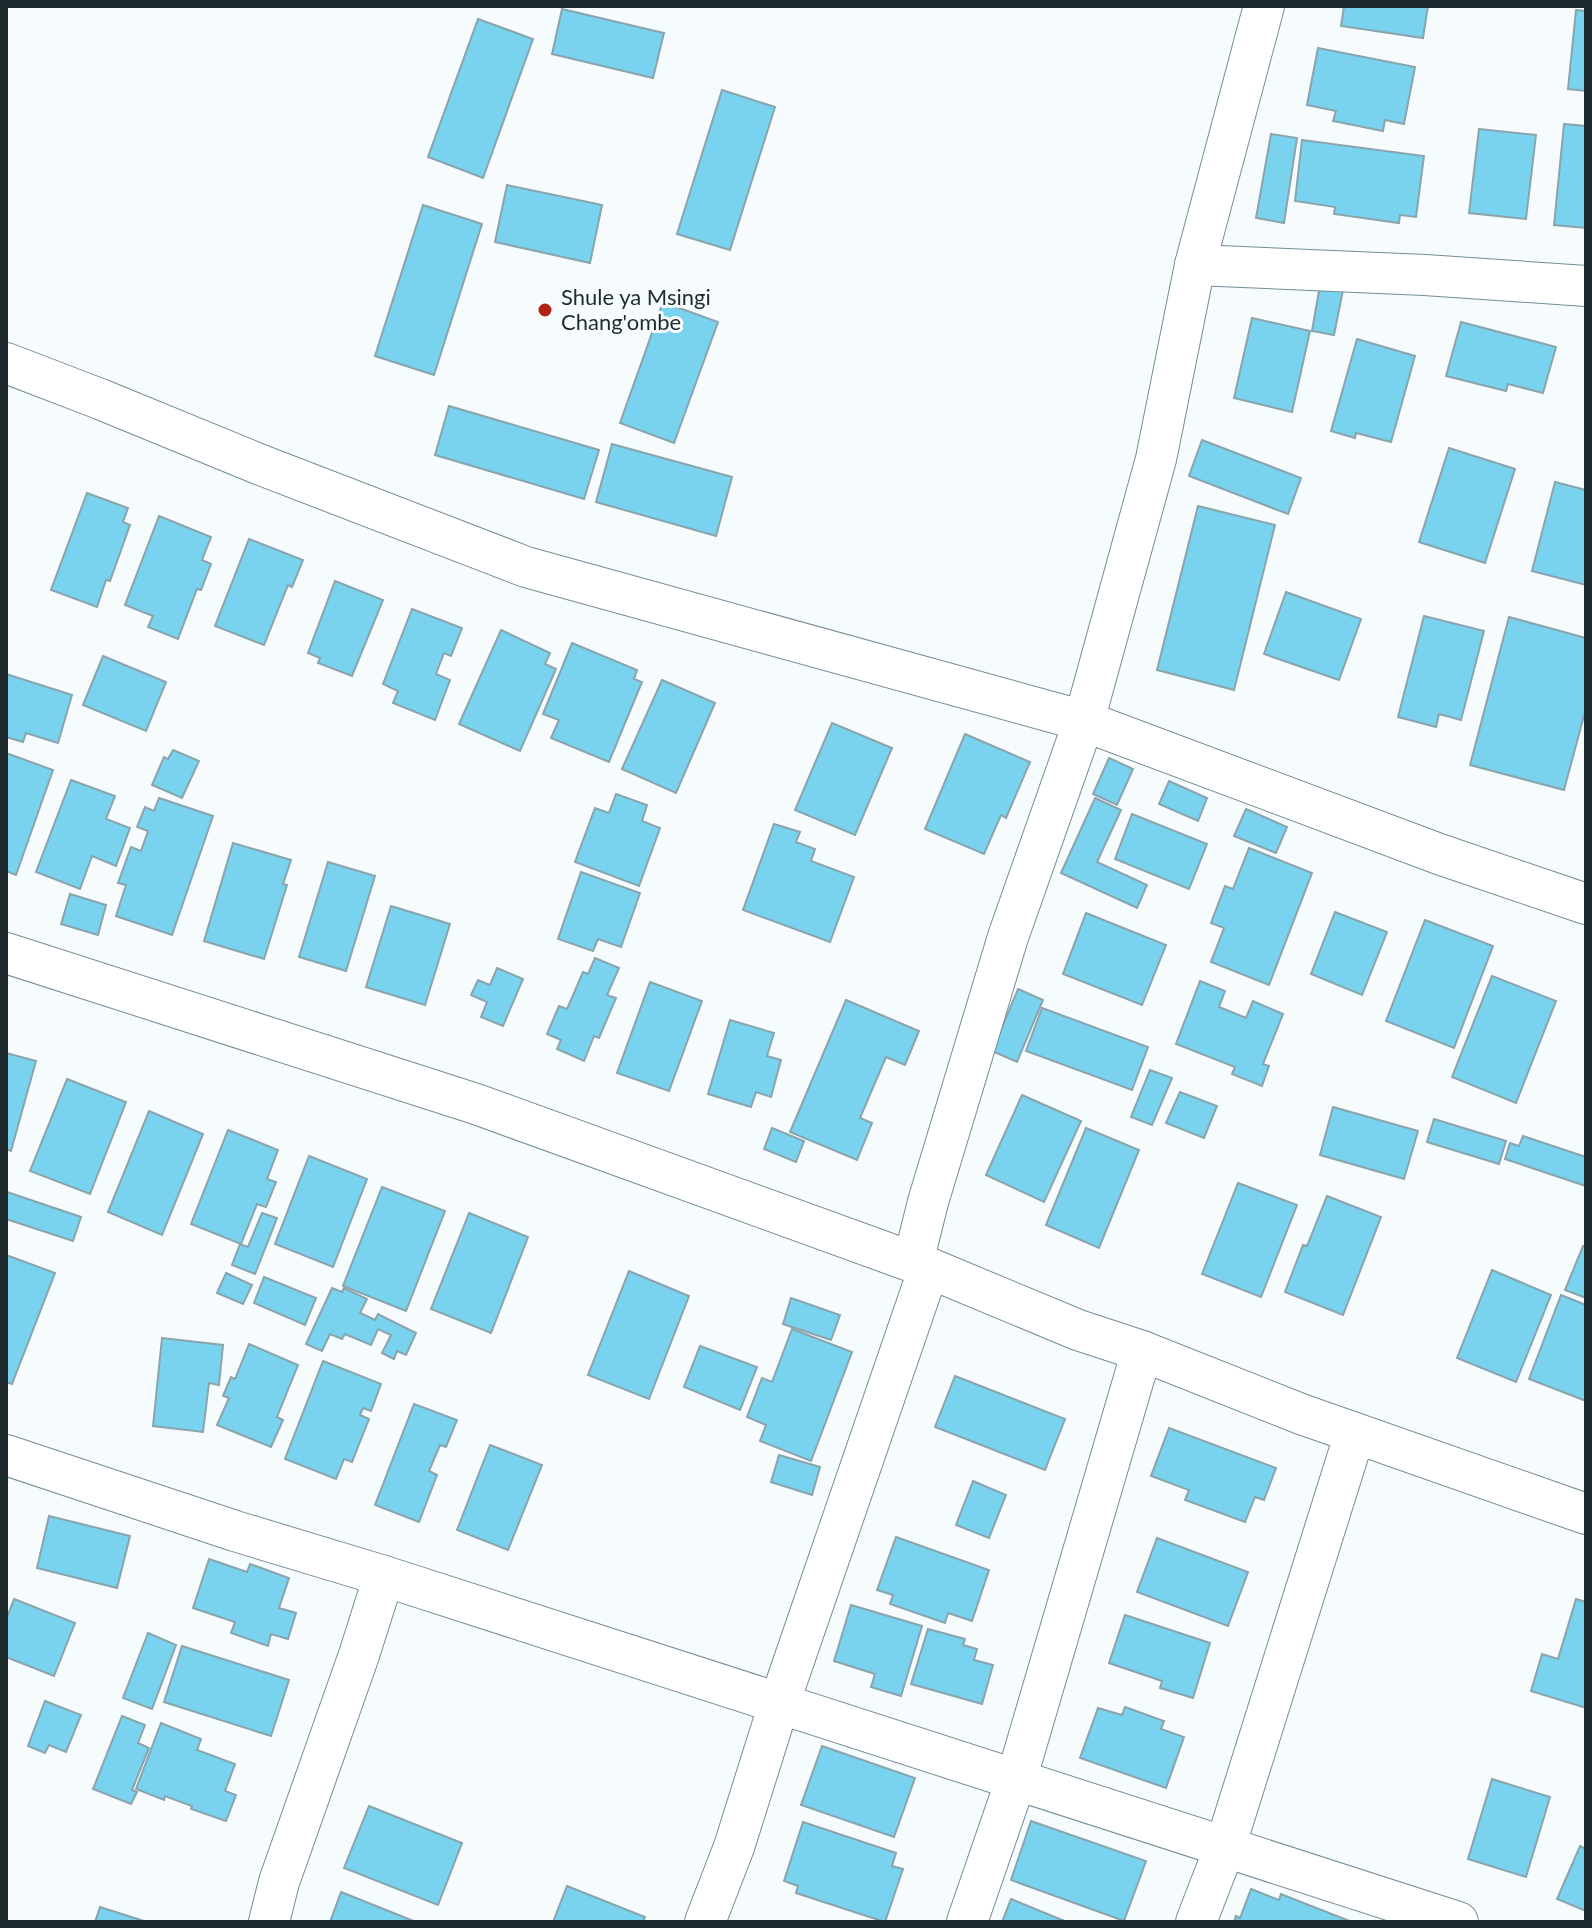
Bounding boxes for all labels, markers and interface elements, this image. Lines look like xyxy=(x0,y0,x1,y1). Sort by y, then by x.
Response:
place label: Shule ya Msingi Chang'ombe xyxy=(561,283,711,335)
marker: Shule ya Msingi Chang'ombe xyxy=(536,301,554,319)

